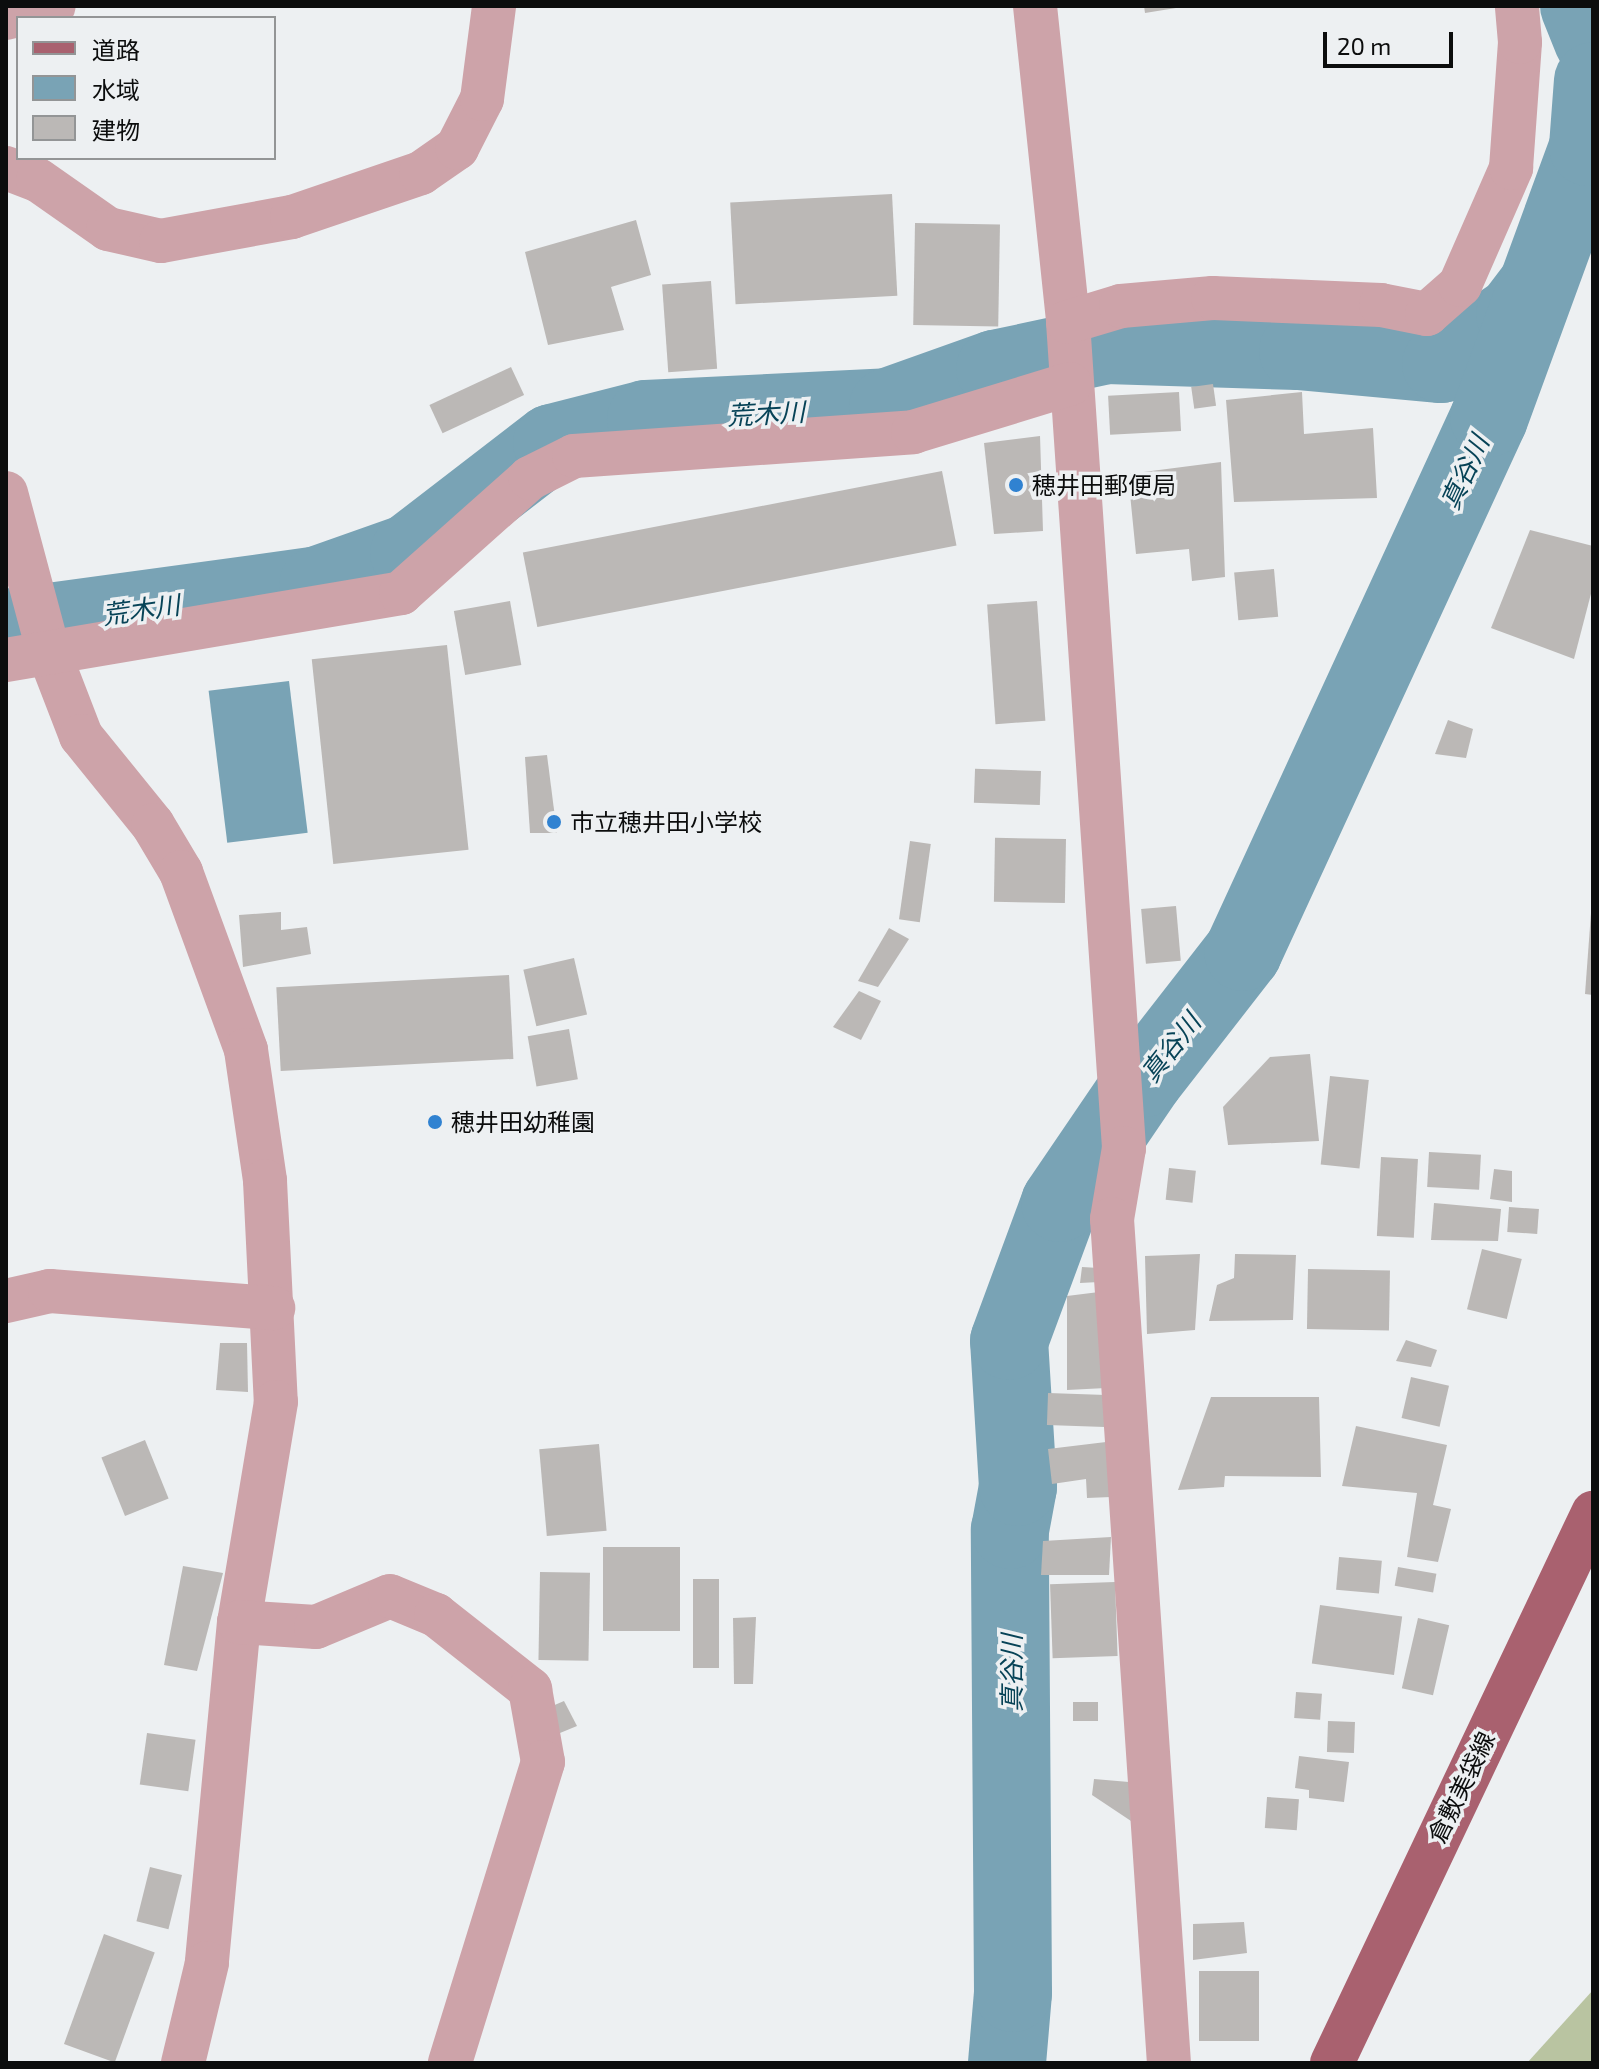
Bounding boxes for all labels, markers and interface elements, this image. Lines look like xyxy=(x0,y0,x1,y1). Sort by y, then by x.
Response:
legend xyxy=(16,16,276,160)
scale bar xyxy=(1327,16,1457,66)
text: 20 m xyxy=(1337,31,1391,60)
text: 道路 xyxy=(92,35,140,64)
text: 水域 xyxy=(92,75,140,104)
text: 建物 xyxy=(92,115,140,144)
water label: 荒木川 xyxy=(726,395,806,431)
water label: 真谷川 xyxy=(1433,430,1495,514)
place label: 穂井田郵便局 xyxy=(1032,471,1176,499)
marker: 穂井田郵便局 xyxy=(1007,476,1025,494)
water label: 荒木川 xyxy=(100,588,182,630)
place label: 市立穂井田小学校 xyxy=(570,808,762,836)
marker: 市立穂井田小学校 xyxy=(545,813,563,831)
water label: 真谷川 xyxy=(1134,1007,1206,1087)
place label: 穂井田幼稚園 xyxy=(451,1108,595,1136)
marker: 穂井田幼稚園 xyxy=(426,1113,444,1131)
water label: 真谷川 xyxy=(995,1634,1027,1712)
street label: 倉敷美袋線 xyxy=(1422,1727,1500,1847)

